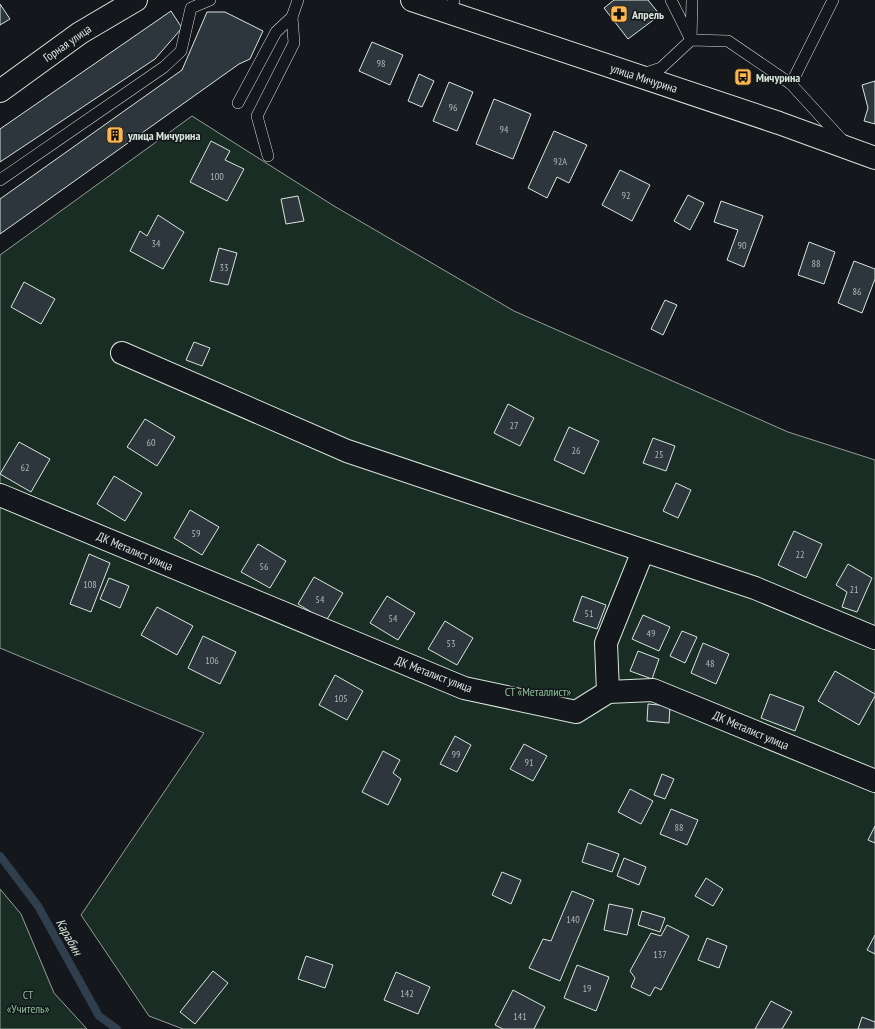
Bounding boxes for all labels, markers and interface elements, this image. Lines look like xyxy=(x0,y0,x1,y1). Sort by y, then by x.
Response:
pharmacy icon: Апрель xyxy=(609,4,629,24)
place label: Апрель xyxy=(631,7,664,22)
street label: Горная улица xyxy=(40,21,94,65)
house number: 98 xyxy=(377,57,386,70)
street label: улица Мичурина xyxy=(608,60,680,96)
bus stop icon: Мичурина xyxy=(733,67,753,87)
place label: Мичурина xyxy=(756,70,800,85)
house number: 96 xyxy=(449,101,458,114)
house number: 94 xyxy=(500,123,509,136)
building icon: улица Мичурина xyxy=(105,125,125,145)
place label: улица Мичурина xyxy=(127,128,200,143)
house number: 92А xyxy=(553,155,567,168)
house number: 100 xyxy=(210,170,224,183)
house number: 92 xyxy=(622,189,631,202)
house number: 34 xyxy=(152,237,161,250)
house number: 90 xyxy=(738,239,747,252)
house number: 88 xyxy=(812,257,821,270)
house number: 33 xyxy=(220,261,229,274)
house number: 86 xyxy=(853,285,862,298)
house number: 27 xyxy=(510,419,519,432)
house number: 60 xyxy=(147,436,156,449)
house number: 26 xyxy=(572,444,581,457)
house number: 25 xyxy=(655,448,664,461)
house number: 62 xyxy=(21,461,30,474)
house number: 59 xyxy=(192,527,201,540)
street label: ДК Металист улица xyxy=(95,528,175,574)
house number: 22 xyxy=(796,548,805,561)
house number: 56 xyxy=(260,560,269,573)
house number: 108 xyxy=(83,578,97,591)
house number: 21 xyxy=(850,583,859,596)
house number: 54 xyxy=(316,593,325,606)
house number: 51 xyxy=(585,607,594,620)
house number: 54 xyxy=(389,612,398,625)
house number: 49 xyxy=(647,627,656,640)
house number: 53 xyxy=(447,637,456,650)
street label: ДК Металист улица xyxy=(393,652,475,696)
house number: 106 xyxy=(205,654,219,667)
house number: 48 xyxy=(706,657,715,670)
park label: СТ «Металлист» xyxy=(505,684,571,699)
house number: 105 xyxy=(334,692,348,705)
street label: ДК Металист улица xyxy=(711,707,791,753)
house number: 99 xyxy=(452,748,461,761)
house number: 91 xyxy=(525,756,534,769)
house number: 88 xyxy=(675,821,684,834)
house number: 140 xyxy=(566,913,580,926)
water label: Карабин xyxy=(52,916,87,960)
house number: 137 xyxy=(653,948,667,961)
house number: 19 xyxy=(583,982,592,995)
park label: СТ «Учитель» xyxy=(7,987,50,1016)
house number: 142 xyxy=(400,987,414,1000)
house number: 141 xyxy=(513,1010,527,1023)

